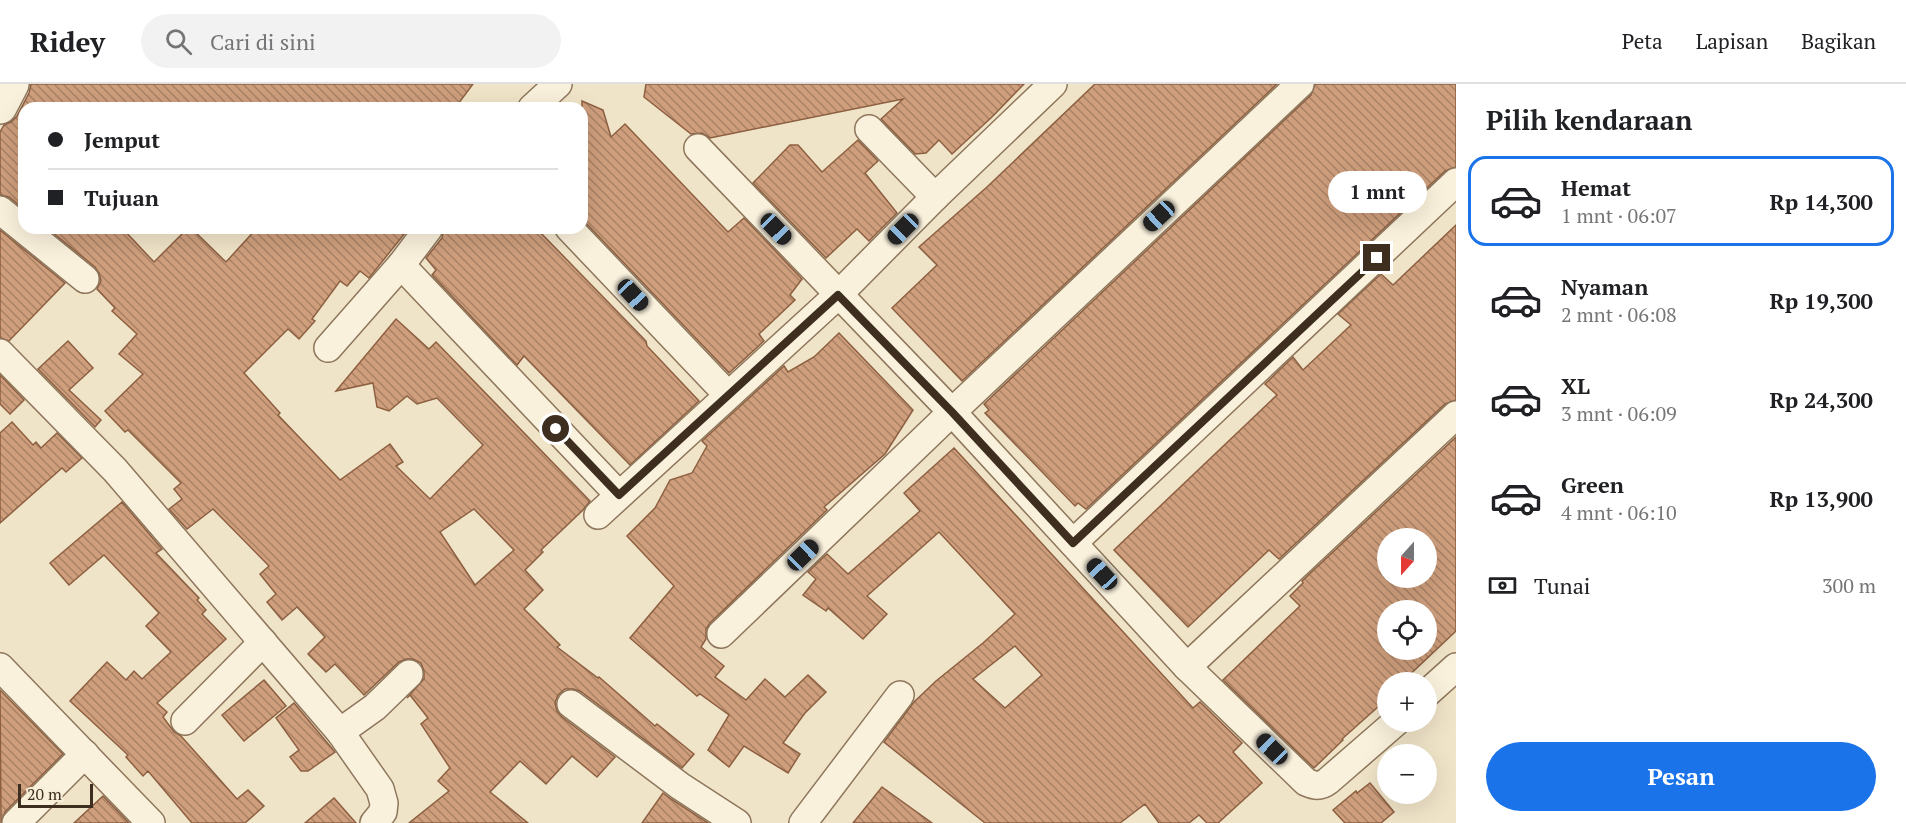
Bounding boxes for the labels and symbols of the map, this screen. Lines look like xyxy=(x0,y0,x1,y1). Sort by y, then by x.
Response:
callout: 1 mnt xyxy=(1328,171,1426,213)
car xyxy=(1140,197,1178,235)
car xyxy=(757,210,795,248)
car xyxy=(884,210,922,248)
route end xyxy=(1363,244,1390,271)
car xyxy=(614,276,652,314)
route start xyxy=(542,415,569,442)
north arrow xyxy=(1377,528,1437,588)
car xyxy=(784,536,822,574)
car xyxy=(1083,555,1121,593)
car xyxy=(1253,730,1291,768)
scale bar xyxy=(18,781,93,808)

